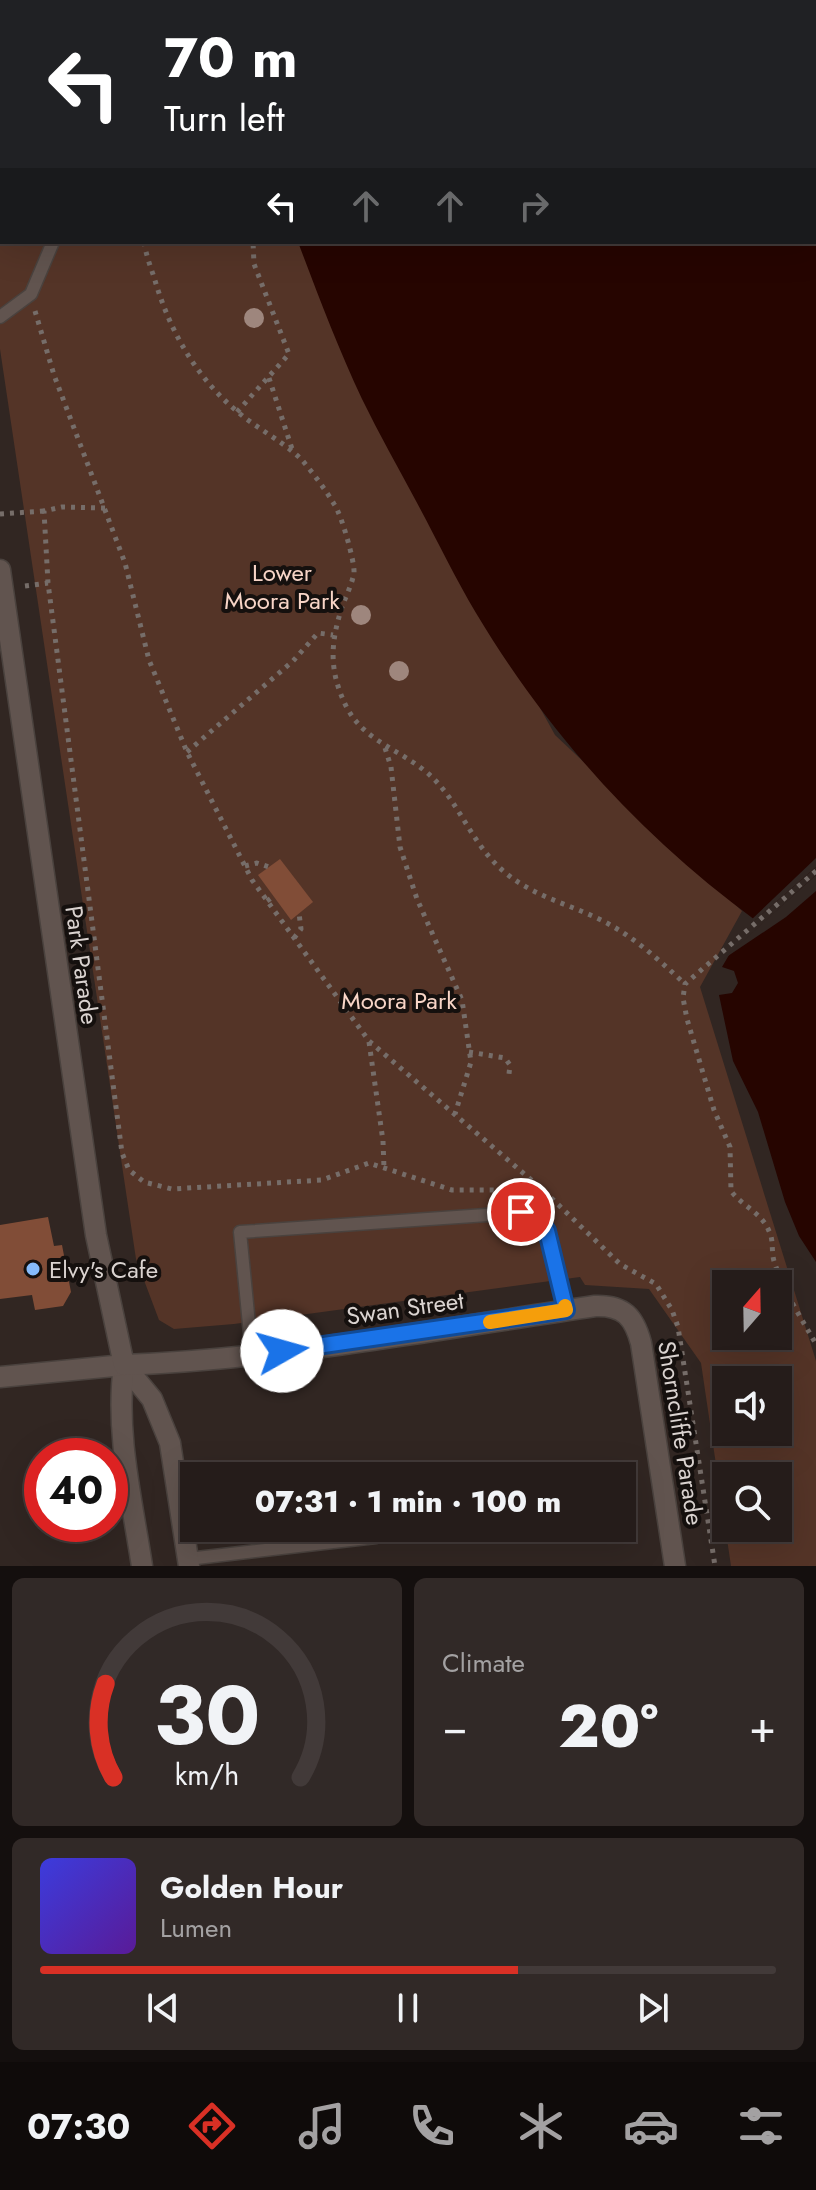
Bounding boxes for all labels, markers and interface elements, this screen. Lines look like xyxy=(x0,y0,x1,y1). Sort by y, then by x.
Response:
text: 70 m xyxy=(164,17,298,98)
icon: left xyxy=(32,32,136,136)
text: Turn left xyxy=(164,92,285,144)
icon: left xyxy=(260,184,304,228)
icon: ahead xyxy=(344,184,388,228)
icon: ahead xyxy=(428,184,472,228)
icon: right xyxy=(512,184,556,228)
park label: Lower Moora Park xyxy=(224,555,340,618)
street label: Park Parade xyxy=(56,903,108,1027)
park label: Moora Park xyxy=(341,983,457,1018)
pin xyxy=(487,1178,555,1246)
icon: arrive xyxy=(499,1190,543,1234)
place label: Elvy's Cafe xyxy=(49,1252,158,1287)
marker: Elvy's Cafe xyxy=(24,1260,42,1278)
north arrow xyxy=(712,1270,792,1350)
map controls xyxy=(712,1270,792,1542)
street label: Swan Street xyxy=(344,1282,466,1334)
position arrow xyxy=(240,1309,324,1393)
street label: Shorncliffe Parade xyxy=(649,1338,713,1528)
button: sound xyxy=(712,1366,792,1446)
speed limit sign: 40 xyxy=(24,1438,128,1542)
button: search xyxy=(712,1462,792,1542)
text: 07:31 · 1 min · 100 m xyxy=(255,1480,561,1523)
text: Climate xyxy=(442,1644,525,1682)
text: 30 xyxy=(154,1655,260,1775)
text: 20° xyxy=(559,1683,658,1770)
text: − xyxy=(442,1695,468,1759)
text: + xyxy=(749,1695,776,1759)
text: km/h xyxy=(175,1754,239,1796)
text: Golden Hour xyxy=(160,1866,343,1909)
text: Lumen xyxy=(160,1909,232,1947)
icon: previous xyxy=(141,1986,185,2030)
icon: pause xyxy=(386,1986,430,2030)
icon: next xyxy=(631,1986,675,2030)
icon: directions xyxy=(184,2098,240,2154)
icon: music xyxy=(294,2098,350,2154)
icon: phone xyxy=(404,2098,460,2154)
icon: climate xyxy=(513,2098,569,2154)
icon: car xyxy=(623,2098,679,2154)
icon: filters xyxy=(733,2098,789,2154)
text: 07:30 xyxy=(27,2100,130,2152)

